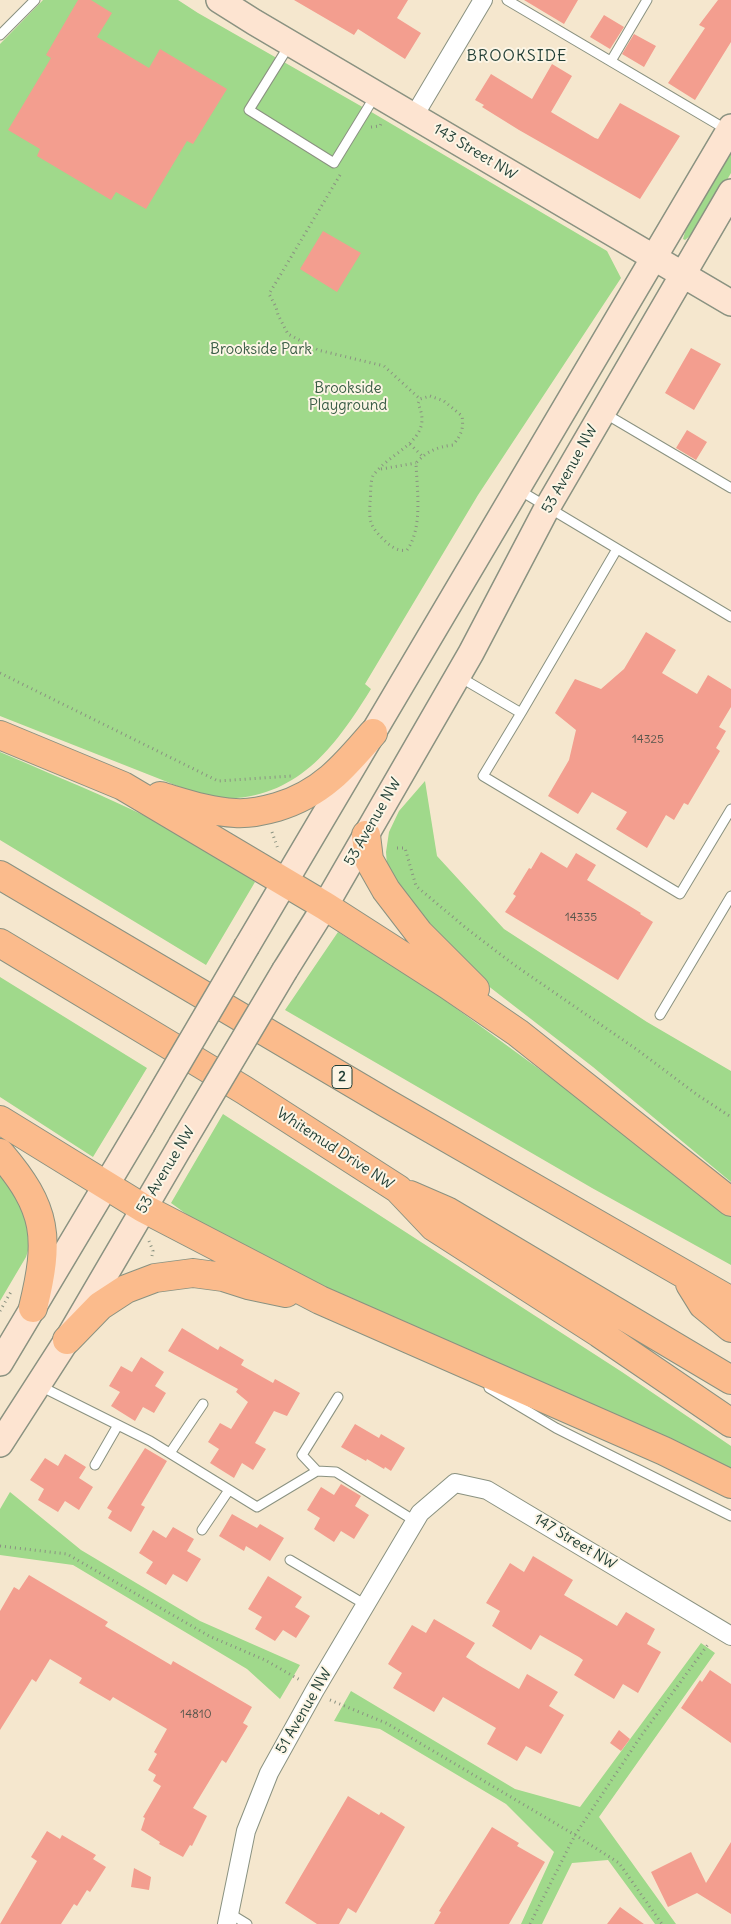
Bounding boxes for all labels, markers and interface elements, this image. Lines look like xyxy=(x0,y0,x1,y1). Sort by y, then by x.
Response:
district label: BROOKSIDE xyxy=(465,46,569,66)
street label: 143 Street NW xyxy=(430,120,520,184)
park label: Brookside Park xyxy=(210,341,312,359)
park label: Brookside Playground xyxy=(309,380,387,415)
street label: 53 Avenue NW xyxy=(538,422,602,516)
house number: 14325 xyxy=(632,733,664,747)
street label: 53 Avenue NW xyxy=(341,775,405,869)
house number: 14335 xyxy=(565,911,597,925)
road number: 2 xyxy=(332,1066,352,1088)
street label: Whitemud Drive NW xyxy=(273,1104,397,1194)
street label: 53 Avenue NW xyxy=(133,1123,199,1217)
street label: 147 Street NW xyxy=(531,1510,619,1574)
street label: 51 Avenue NW xyxy=(272,1665,336,1757)
house number: 14810 xyxy=(180,1708,212,1722)

